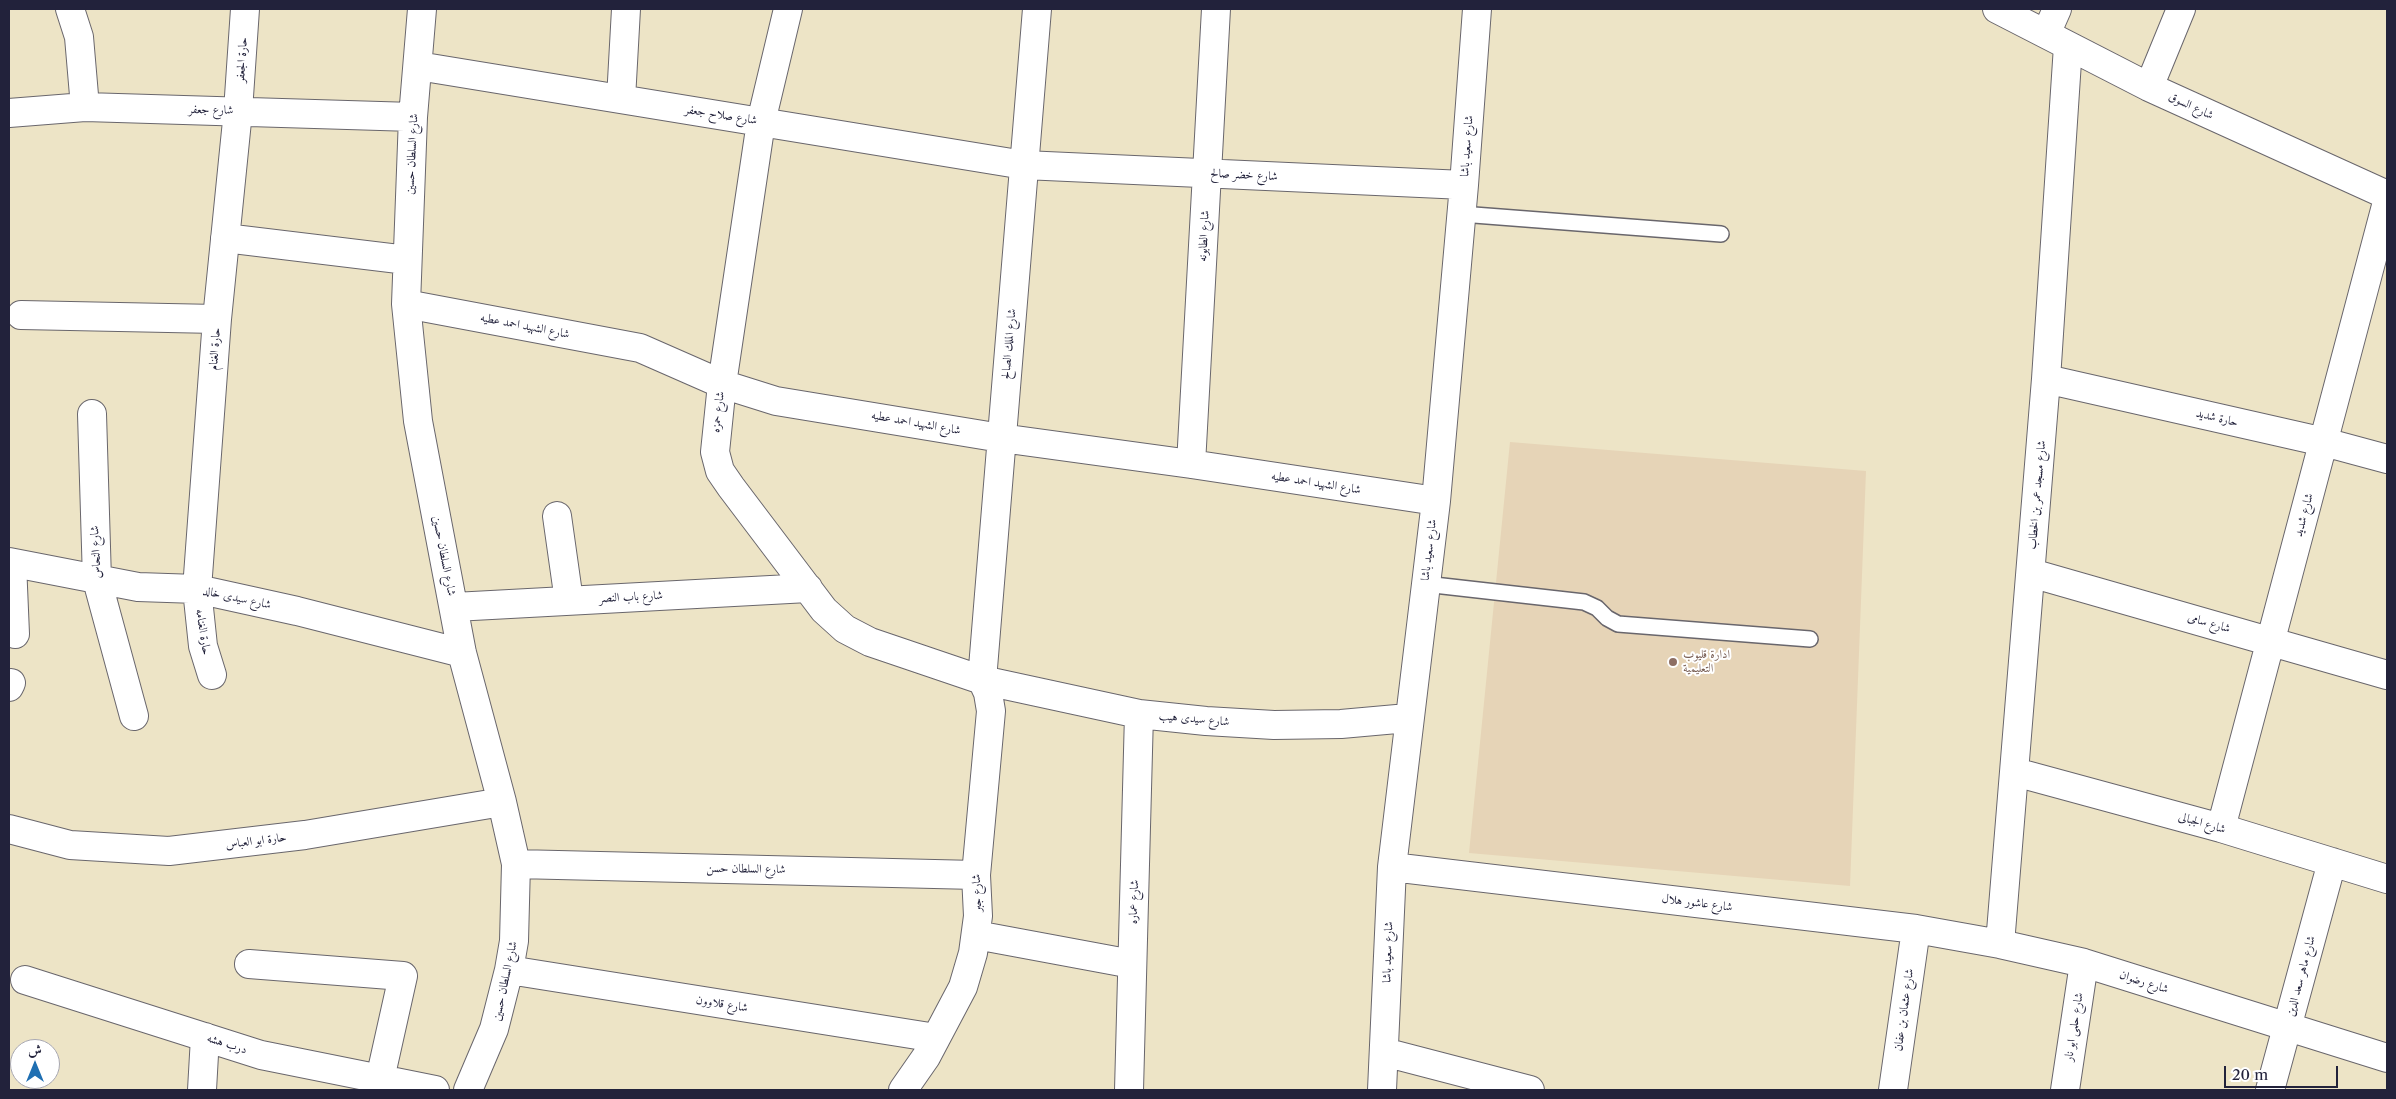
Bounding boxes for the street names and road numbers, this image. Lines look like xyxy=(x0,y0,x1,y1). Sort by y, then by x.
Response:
street label: حارة الجعفر xyxy=(233,37,251,83)
street label: شارع السوق xyxy=(2166,89,2216,123)
street label: شارع جعفر xyxy=(188,102,234,118)
street label: شارع صلاح جعفر xyxy=(684,102,758,128)
street label: شارع السلطان حسين xyxy=(403,113,421,195)
street label: شارع سعيد باشا xyxy=(1458,115,1476,177)
street label: شارع خضر صالح xyxy=(1210,166,1278,184)
street label: شارع الطابونه xyxy=(1195,210,1213,262)
street label: شارع الملك الصالح xyxy=(999,308,1019,380)
street label: شارع الشهيد احمد عطيه xyxy=(479,310,571,342)
street label: حارة الغنام xyxy=(206,327,224,371)
street label: شارع حمزه xyxy=(708,391,728,433)
street label: حارة شديد xyxy=(2195,406,2239,430)
street label: شارع الشهيد احمد عطيه xyxy=(870,408,962,438)
street label: شارع مسجد عمر بن الخطاب xyxy=(2025,440,2049,550)
street label: شارع الشهيد احمد عطيه xyxy=(1270,469,1362,497)
street label: شارع شديد xyxy=(2291,492,2317,538)
street label: شارع السلطان حسين xyxy=(429,515,459,597)
street label: شارع سعيد باشا xyxy=(1418,519,1440,581)
street label: شارع النحاس xyxy=(87,525,105,579)
street label: شارع سيدى خالد xyxy=(202,584,272,612)
street label: شارع باب النصر xyxy=(599,588,663,606)
street label: حارة الغنامه xyxy=(192,608,214,656)
street label: شارع سامى xyxy=(2186,610,2232,636)
street label: شارع سيدى هيب xyxy=(1158,709,1230,729)
street label: شارع الجبالى xyxy=(2177,809,2227,837)
street label: حارة ابو العباس xyxy=(225,830,287,852)
street label: شارع السلطان حسن xyxy=(706,861,786,877)
street label: شارع جبر xyxy=(969,874,985,912)
street label: شارع عماره xyxy=(1126,880,1142,924)
street label: شارع عاشور هلال xyxy=(1661,892,1733,914)
street label: شارع سعيد باشا xyxy=(1380,921,1396,983)
street label: شارع ماهر سعد الدين xyxy=(2283,934,2319,1018)
street label: شارع السلطان حسين xyxy=(490,940,520,1022)
street label: شارع رضوان xyxy=(2118,967,2170,997)
street label: شارع عثمان بن عفان xyxy=(1891,968,1917,1052)
street label: شارع حلمى ابو نار xyxy=(2061,992,2087,1062)
street label: شارع قلاوون xyxy=(695,993,749,1015)
street label: درب هشه xyxy=(205,1031,249,1057)

